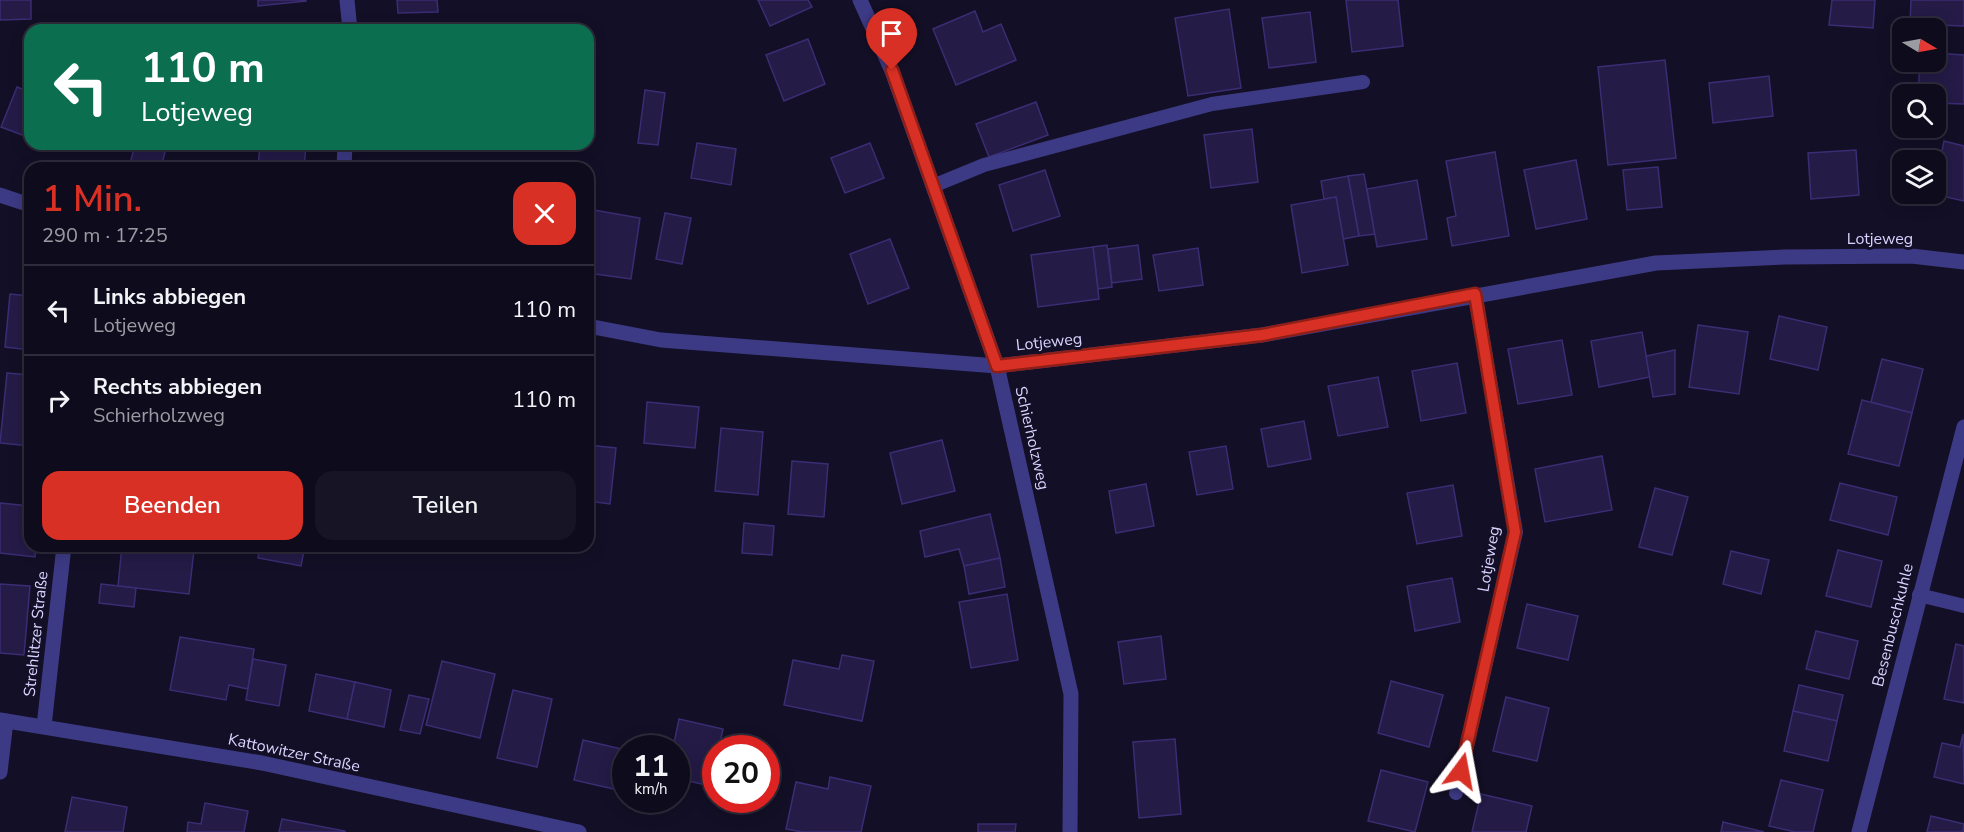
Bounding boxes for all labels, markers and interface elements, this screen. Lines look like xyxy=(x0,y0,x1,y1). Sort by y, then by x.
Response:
pin xyxy=(866,8,917,70)
icon: arrive xyxy=(875,17,908,50)
north arrow xyxy=(1892,18,1946,72)
map controls xyxy=(1892,18,1946,204)
text: 110 m xyxy=(141,40,265,97)
icon: left xyxy=(42,48,120,126)
button: search xyxy=(1892,84,1946,138)
text: Lotjeweg xyxy=(141,94,253,131)
button: layers xyxy=(1892,150,1946,204)
text: 1 Min. xyxy=(42,175,142,224)
button: close xyxy=(513,182,576,245)
text: 290 m · 17:25 xyxy=(42,222,168,249)
street label: Lotjeweg xyxy=(1847,228,1913,250)
text: Links abbiegen xyxy=(93,282,246,312)
icon: left xyxy=(42,294,75,327)
text: 110 m xyxy=(512,295,576,325)
text: Lotjeweg xyxy=(93,312,176,339)
street label: Lotjeweg xyxy=(1015,328,1083,356)
text: Rechts abbiegen xyxy=(93,372,262,402)
icon: right xyxy=(42,384,75,417)
street label: Schierholzweg xyxy=(1009,384,1055,492)
text: 110 m xyxy=(512,385,576,415)
text: Schierholzweg xyxy=(93,402,225,429)
button: Beenden xyxy=(42,471,303,540)
button: Teilen xyxy=(315,471,576,540)
street label: Lotjeweg xyxy=(1472,524,1506,594)
street label: Besenbuschkuhle xyxy=(1867,561,1919,689)
street label: Strehlitzer Straße xyxy=(18,570,54,698)
street label: Kattowitzer Straße xyxy=(226,728,362,778)
speed limit sign: 20 xyxy=(702,735,780,813)
position arrow xyxy=(1429,739,1493,803)
text: 11 xyxy=(633,746,669,787)
text: km/h xyxy=(634,779,668,799)

